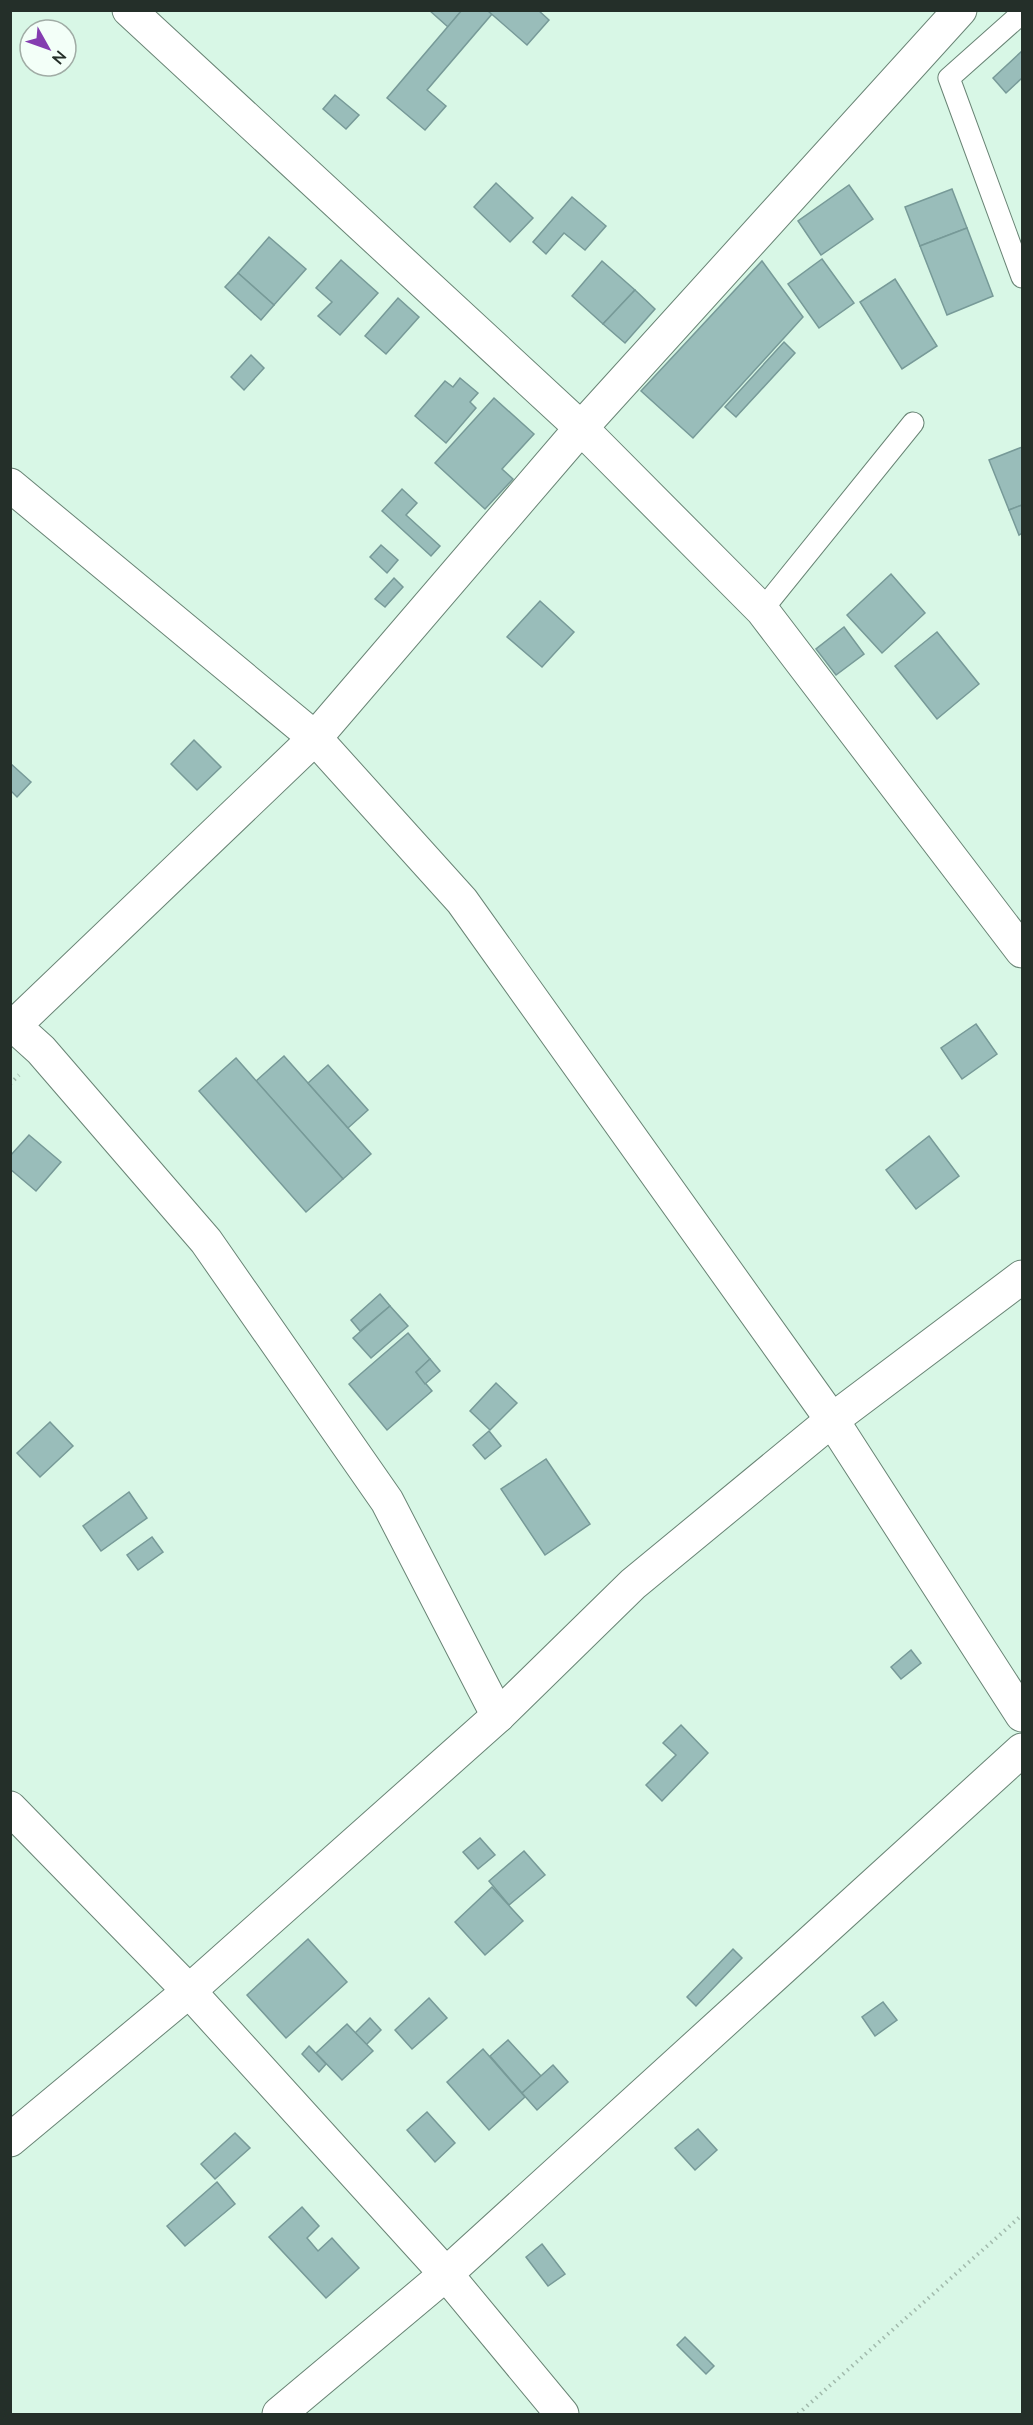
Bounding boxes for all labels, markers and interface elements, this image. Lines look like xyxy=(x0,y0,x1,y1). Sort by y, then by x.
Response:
north arrow xyxy=(18,18,78,78)
text: N xyxy=(46,45,71,69)

